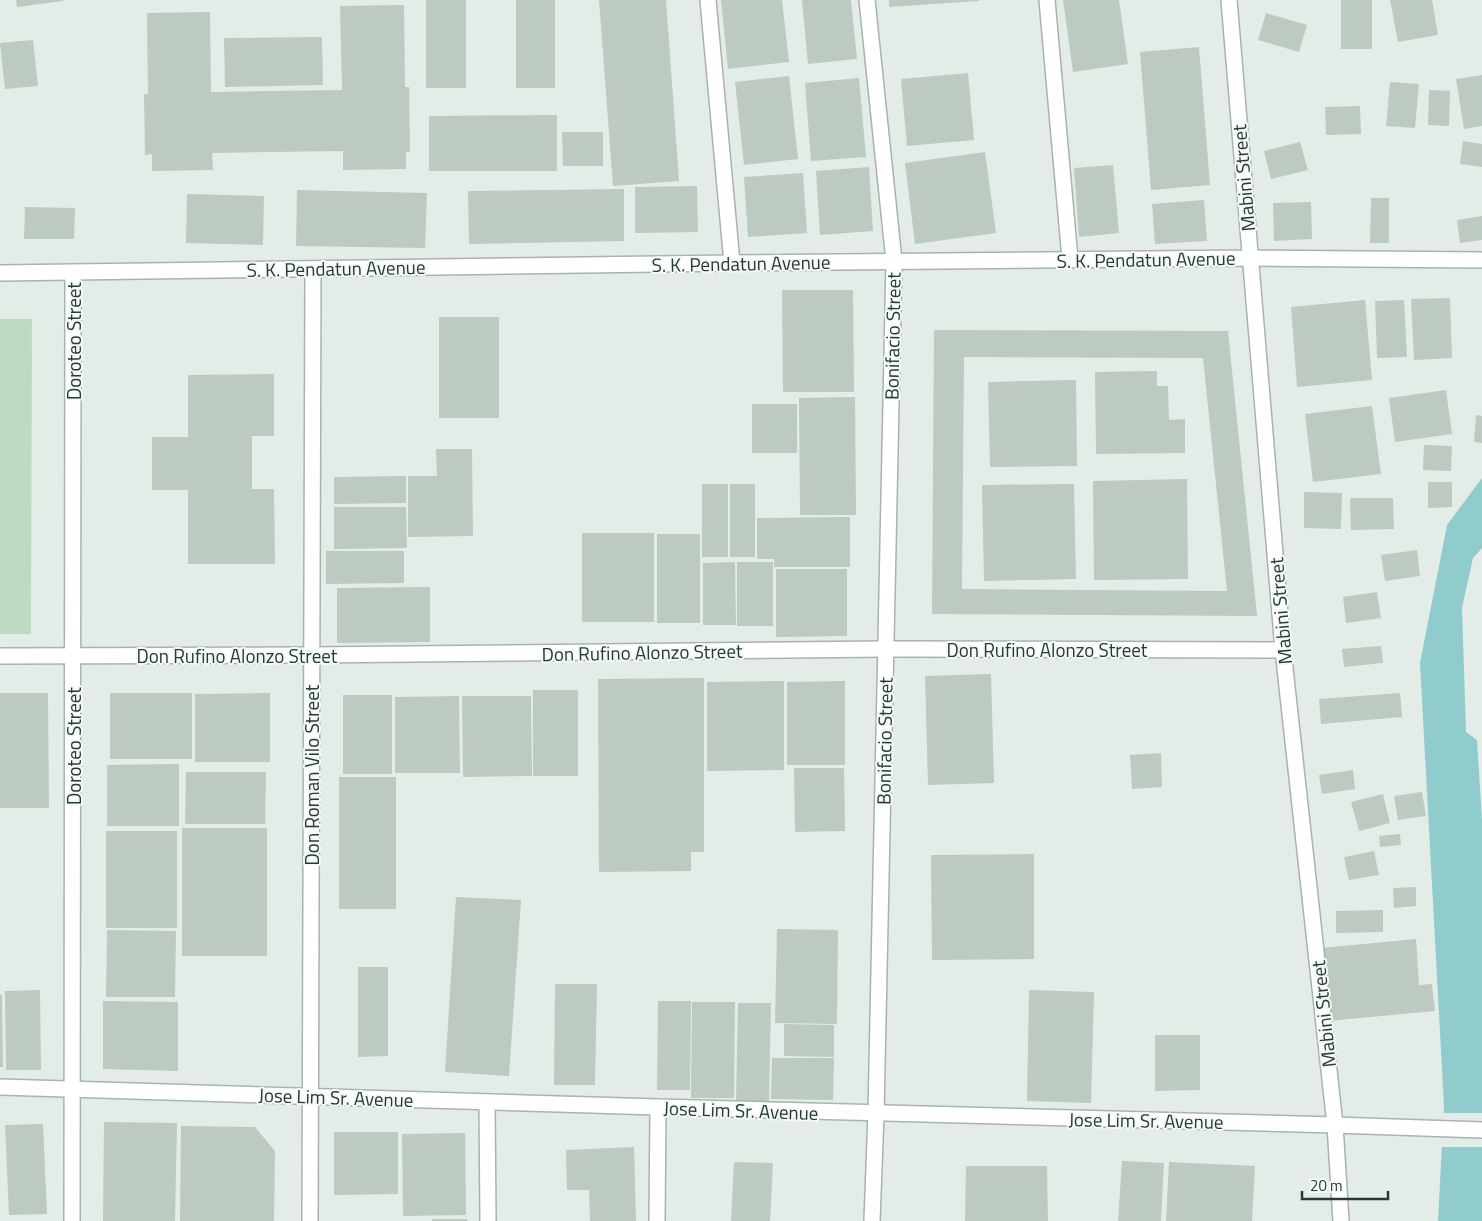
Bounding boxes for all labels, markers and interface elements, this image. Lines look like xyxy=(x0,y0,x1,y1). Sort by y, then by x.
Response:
street label: Mabini Street xyxy=(1224,123,1262,233)
street label: S. K. Pendatun Avenue xyxy=(1056,243,1236,275)
street label: S. K. Pendatun Avenue xyxy=(651,247,831,279)
street label: S. K. Pendatun Avenue xyxy=(246,252,426,284)
street label: Bonifacio Street xyxy=(876,272,908,400)
street label: Doroteo Street xyxy=(59,282,88,400)
street label: Mabini Street xyxy=(1261,556,1299,666)
street label: Don Rufino Alonzo Street xyxy=(946,635,1148,664)
street label: Don Rufino Alonzo Street xyxy=(541,636,743,668)
street label: Don Rufino Alonzo Street xyxy=(136,641,338,670)
street label: Bonifacio Street xyxy=(868,677,900,805)
street label: Don Roman Vilo Street xyxy=(297,684,326,865)
street label: Doroteo Street xyxy=(59,687,88,805)
street label: Mabini Street xyxy=(1303,959,1343,1069)
street label: Jose Lim Sr. Avenue xyxy=(258,1080,414,1114)
street label: Jose Lim Sr. Avenue xyxy=(663,1093,819,1127)
street label: Jose Lim Sr. Avenue xyxy=(1068,1104,1224,1136)
scale bar xyxy=(1302,1168,1388,1200)
text: 20 m xyxy=(1310,1174,1343,1197)

